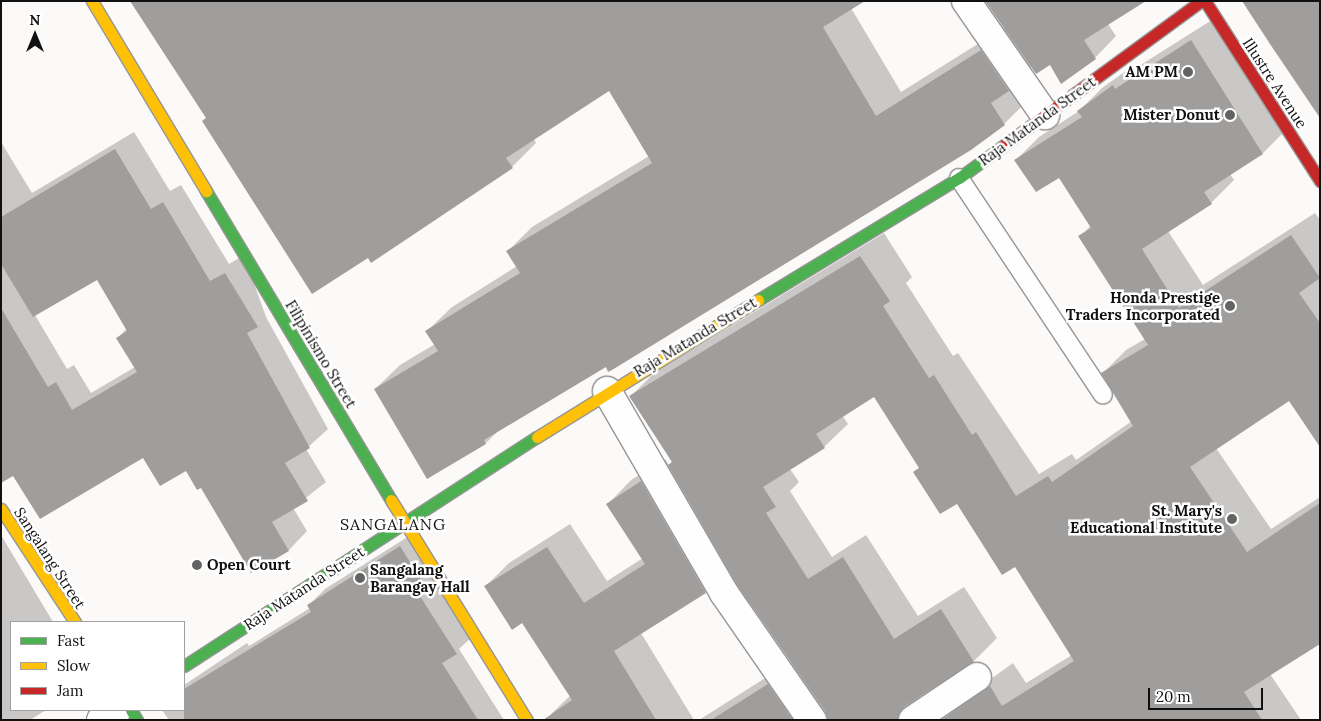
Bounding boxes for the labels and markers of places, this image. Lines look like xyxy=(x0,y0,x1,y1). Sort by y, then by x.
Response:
place label: AM PM xyxy=(1125,63,1178,81)
marker: AM PM xyxy=(1182,66,1194,78)
place label: Mister Donut xyxy=(1123,106,1220,124)
marker: Mister Donut xyxy=(1224,109,1236,121)
place label: Honda Prestige Traders Incorporated xyxy=(1066,288,1220,323)
marker: Honda Prestige Traders Incorporated xyxy=(1224,300,1236,312)
place label: St. Mary's Educational Institute xyxy=(1070,501,1222,536)
marker: St. Mary's Educational Institute xyxy=(1226,513,1238,525)
place label: Open Court xyxy=(207,556,291,574)
marker: Open Court xyxy=(191,559,203,571)
place label: Sangalang Barangay Hall xyxy=(370,560,470,595)
marker: Sangalang Barangay Hall xyxy=(354,572,366,584)

